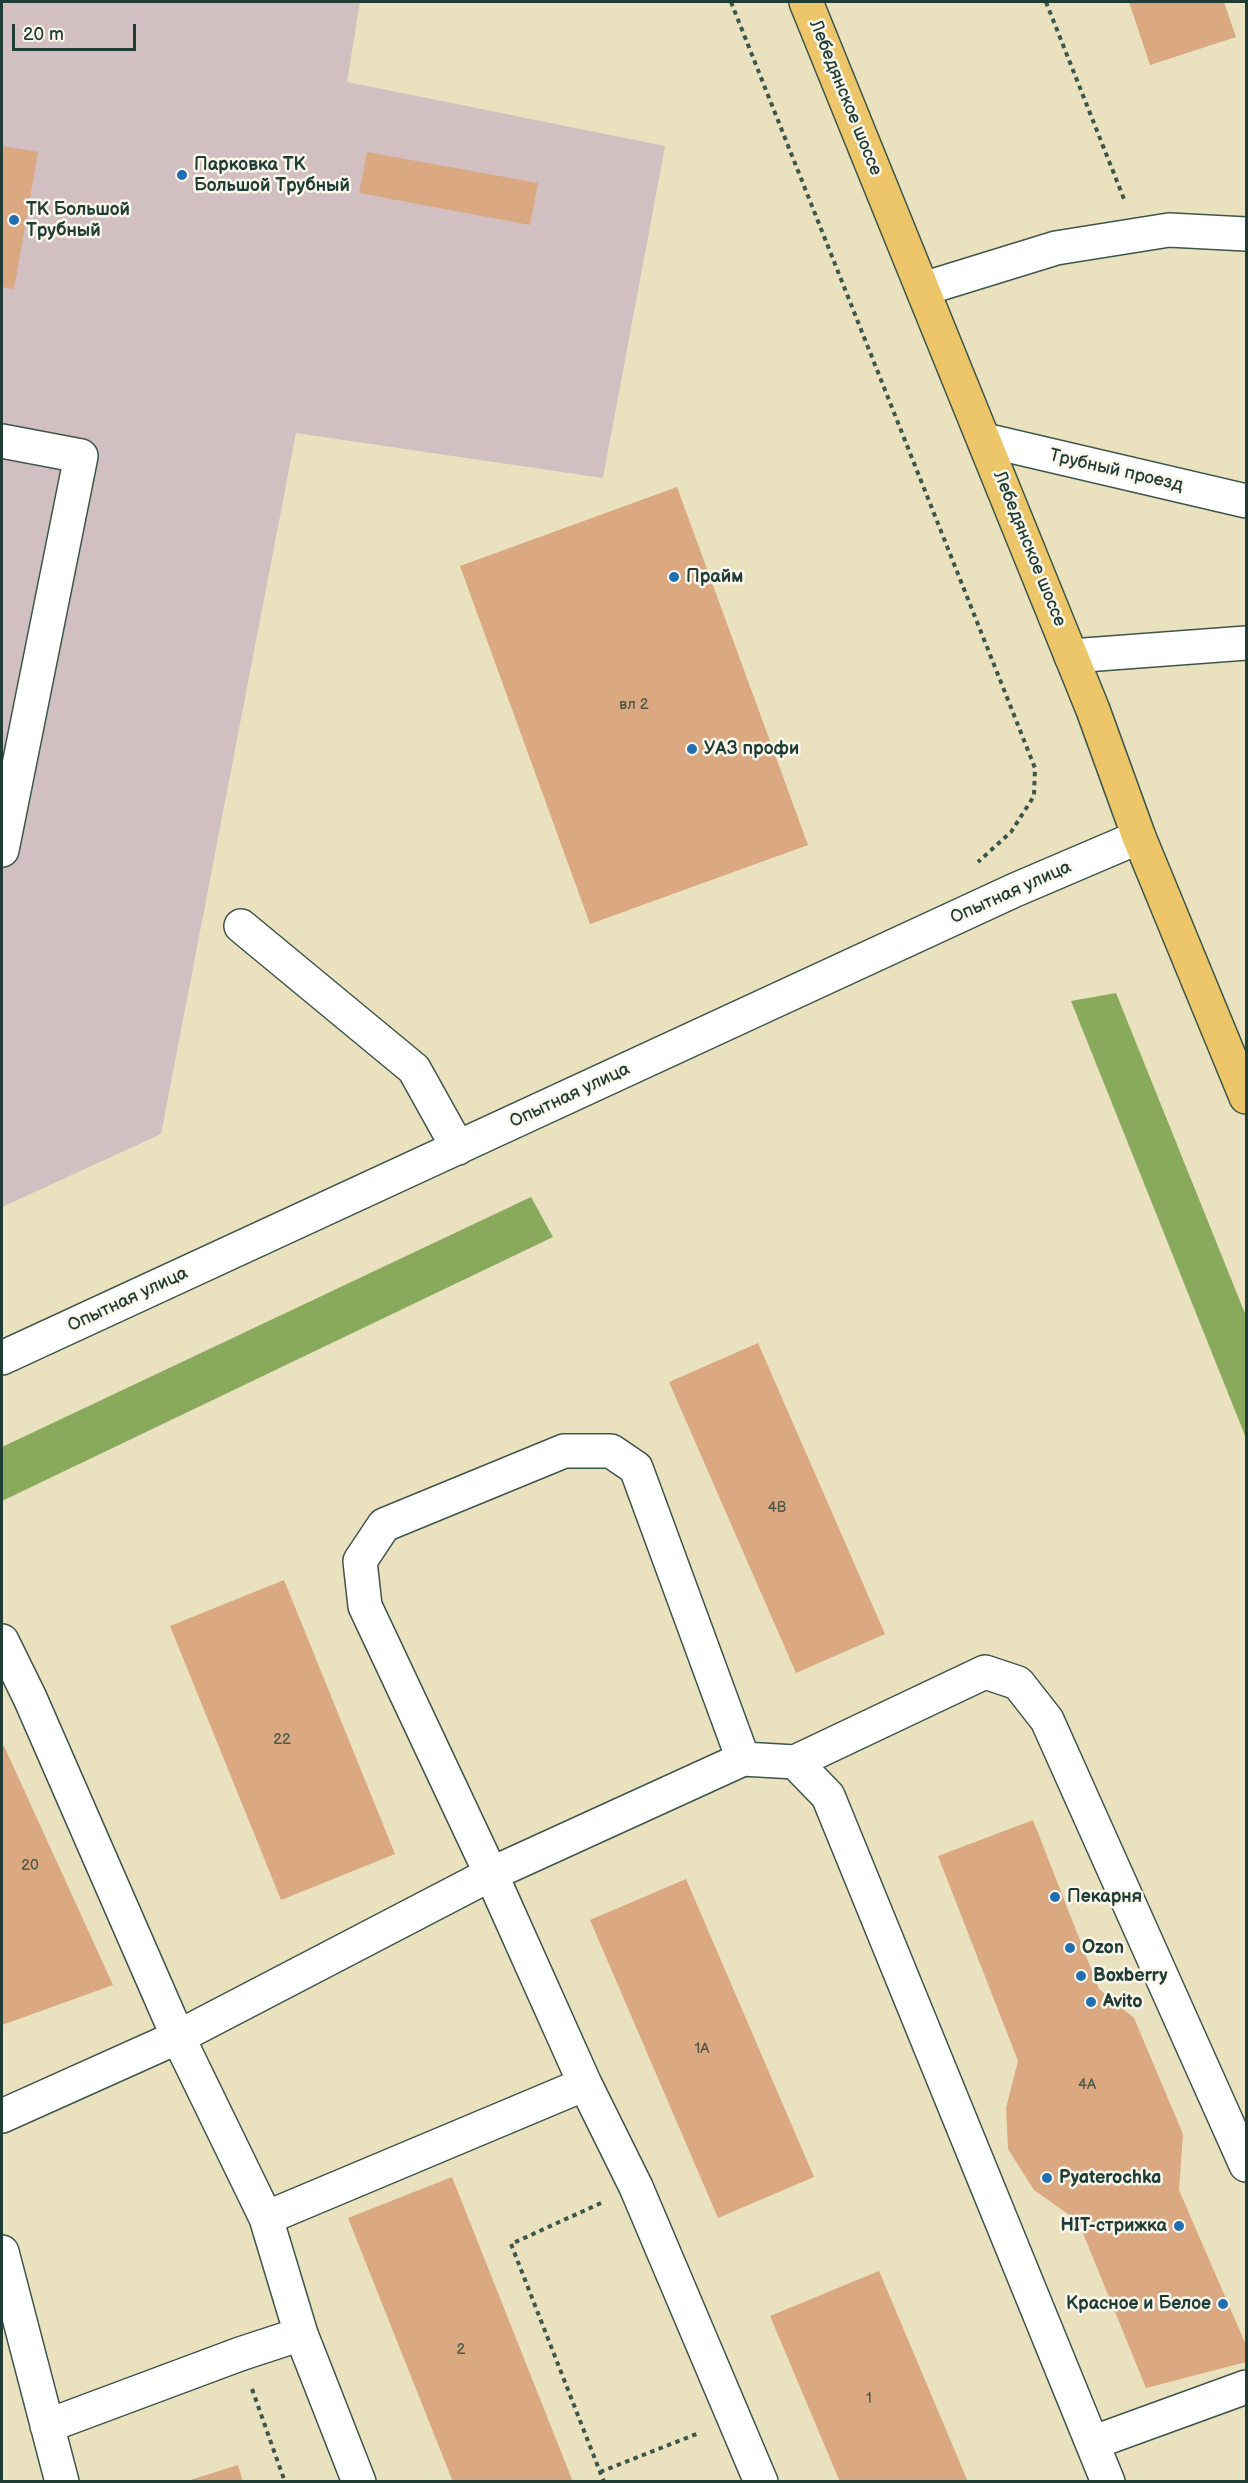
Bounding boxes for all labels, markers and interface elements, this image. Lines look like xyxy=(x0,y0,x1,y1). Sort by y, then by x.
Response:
scale bar xyxy=(15,12,140,50)
street label: Лебедянское шоссе xyxy=(804,17,886,179)
text: 20 m xyxy=(23,24,64,45)
place label: Парковка ТК Большой Трубный xyxy=(194,154,350,196)
marker: Парковка ТК Большой Трубный xyxy=(175,168,189,182)
place label: ТК Большой Трубный xyxy=(26,199,130,242)
marker: ТК Большой Трубный xyxy=(7,213,21,227)
street label: Трубный проезд xyxy=(1047,445,1185,497)
street label: Лебедянское шоссе xyxy=(988,468,1070,630)
place label: Прайм xyxy=(686,566,743,588)
marker: Прайм xyxy=(667,570,681,584)
house number: вл 2 xyxy=(619,696,649,714)
place label: УАЗ профи xyxy=(704,738,799,760)
marker: УАЗ профи xyxy=(685,742,699,756)
street label: Опытная улица xyxy=(947,857,1075,929)
street label: Опытная улица xyxy=(506,1059,634,1133)
street label: Опытная улица xyxy=(64,1263,192,1337)
house number: 4В xyxy=(768,1499,786,1517)
house number: 22 xyxy=(273,1731,291,1749)
house number: 20 xyxy=(21,1857,39,1875)
place label: Пекарня xyxy=(1067,1886,1142,1908)
marker: Пекарня xyxy=(1048,1890,1062,1904)
place label: Ozon xyxy=(1082,1937,1124,1959)
marker: Ozon xyxy=(1063,1941,1077,1955)
place label: Boxberry xyxy=(1093,1965,1168,1987)
marker: Boxberry xyxy=(1074,1969,1088,1983)
place label: Avito xyxy=(1103,1991,1142,2013)
marker: Avito xyxy=(1084,1995,1098,2009)
house number: 1А xyxy=(695,2040,709,2058)
house number: 4А xyxy=(1078,2076,1096,2094)
place label: Pyaterochka xyxy=(1059,2167,1161,2189)
marker: Pyaterochka xyxy=(1040,2171,1054,2185)
place label: HIT-стрижка xyxy=(1061,2215,1167,2237)
marker: HIT-стрижка xyxy=(1172,2219,1186,2233)
place label: Красное и Белое xyxy=(1066,2293,1211,2315)
marker: Красное и Белое xyxy=(1216,2297,1230,2311)
house number: 2 xyxy=(457,2341,465,2359)
house number: 1 xyxy=(866,2390,872,2408)

